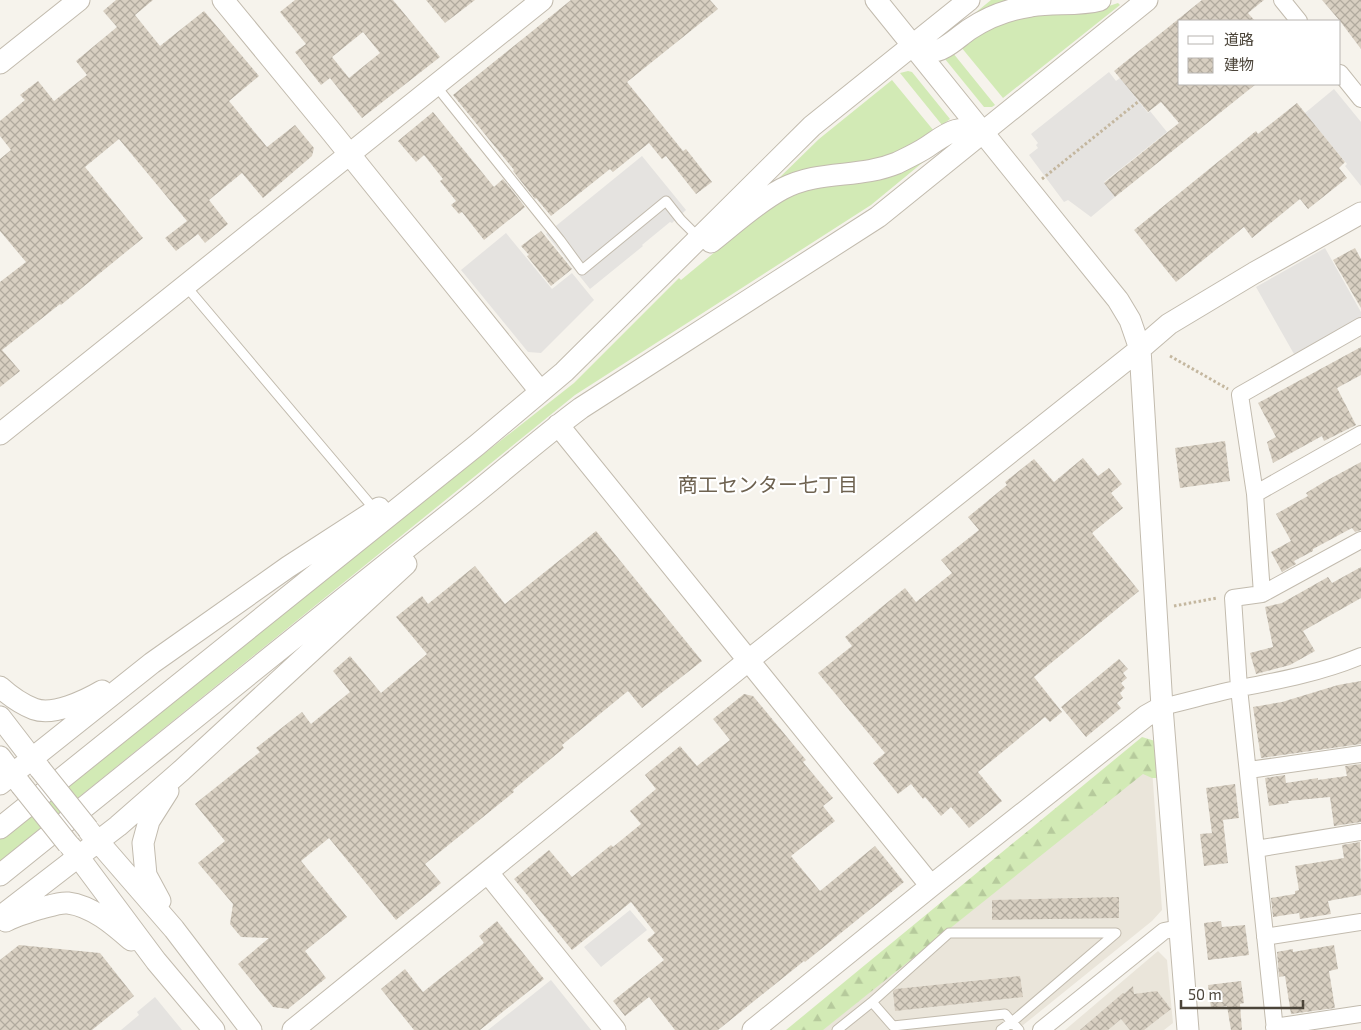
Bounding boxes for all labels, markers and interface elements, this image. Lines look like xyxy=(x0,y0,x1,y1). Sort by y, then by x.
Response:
legend xyxy=(1178,20,1341,85)
text: 道路 xyxy=(1224,30,1254,48)
text: 建物 xyxy=(1224,55,1254,73)
district label: 商工センター七丁目 xyxy=(678,472,858,496)
scale bar xyxy=(1181,978,1304,1010)
text: 50 m xyxy=(1188,985,1222,1003)

